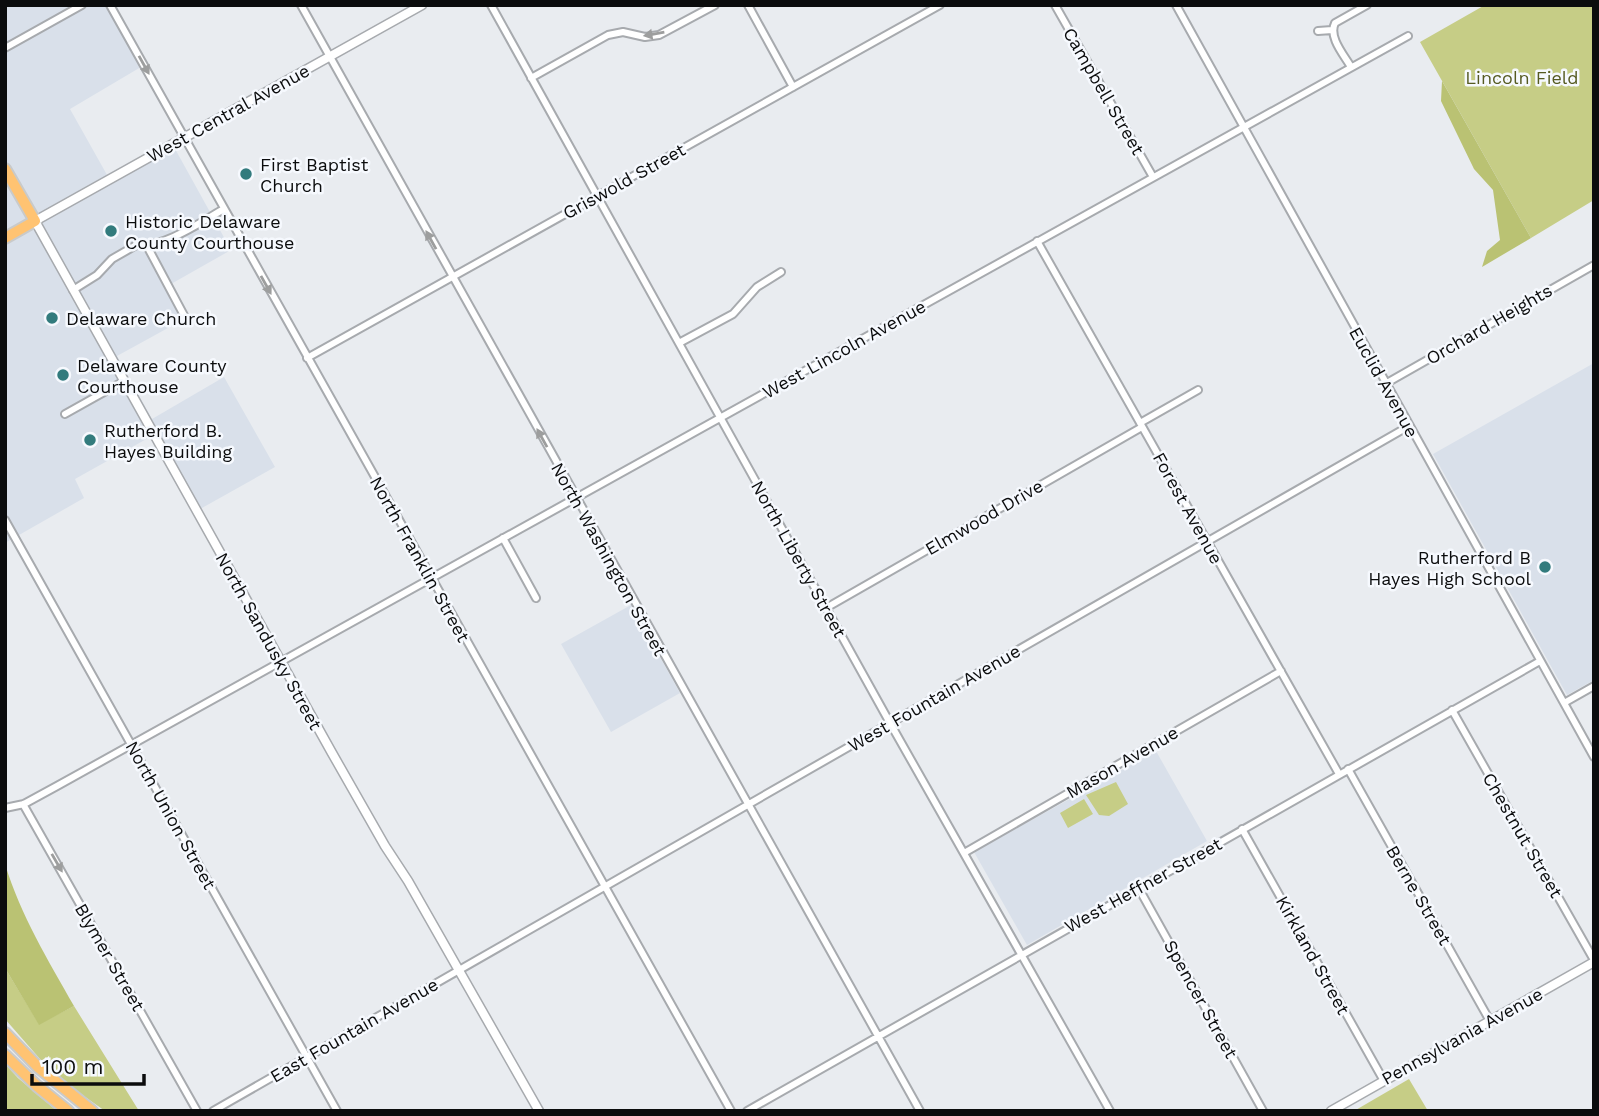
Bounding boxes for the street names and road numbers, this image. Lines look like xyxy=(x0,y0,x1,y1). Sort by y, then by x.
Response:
street label: Campbell Street xyxy=(1059,24,1149,159)
street label: West Central Avenue xyxy=(143,60,313,166)
street label: Griswold Street xyxy=(559,138,689,223)
street label: Orchard Heights xyxy=(1422,279,1556,369)
street label: West Lincoln Avenue xyxy=(759,295,929,403)
street label: Euclid Avenue xyxy=(1345,323,1423,441)
street label: Forest Avenue xyxy=(1149,449,1227,567)
street label: North Washington Street xyxy=(547,459,671,660)
street label: North Franklin Street xyxy=(366,473,475,646)
street label: Elmwood Drive xyxy=(921,475,1047,559)
street label: North Liberty Street xyxy=(747,477,851,642)
street label: North Sandusky Street xyxy=(211,549,327,734)
street label: West Fountain Avenue xyxy=(844,640,1024,756)
street label: Mason Avenue xyxy=(1062,721,1182,803)
street label: North Union Street xyxy=(121,737,221,893)
street label: Chestnut Street xyxy=(1479,769,1568,902)
street label: West Heffner Street xyxy=(1061,833,1226,937)
street label: Berne Street xyxy=(1382,842,1456,949)
street label: Kirkland Street xyxy=(1272,892,1355,1018)
street label: Blymer Street xyxy=(71,899,150,1015)
street label: Spencer Street xyxy=(1160,936,1242,1062)
street label: East Fountain Avenue xyxy=(266,973,442,1087)
street label: Pennsylvania Avenue xyxy=(1378,983,1546,1089)

